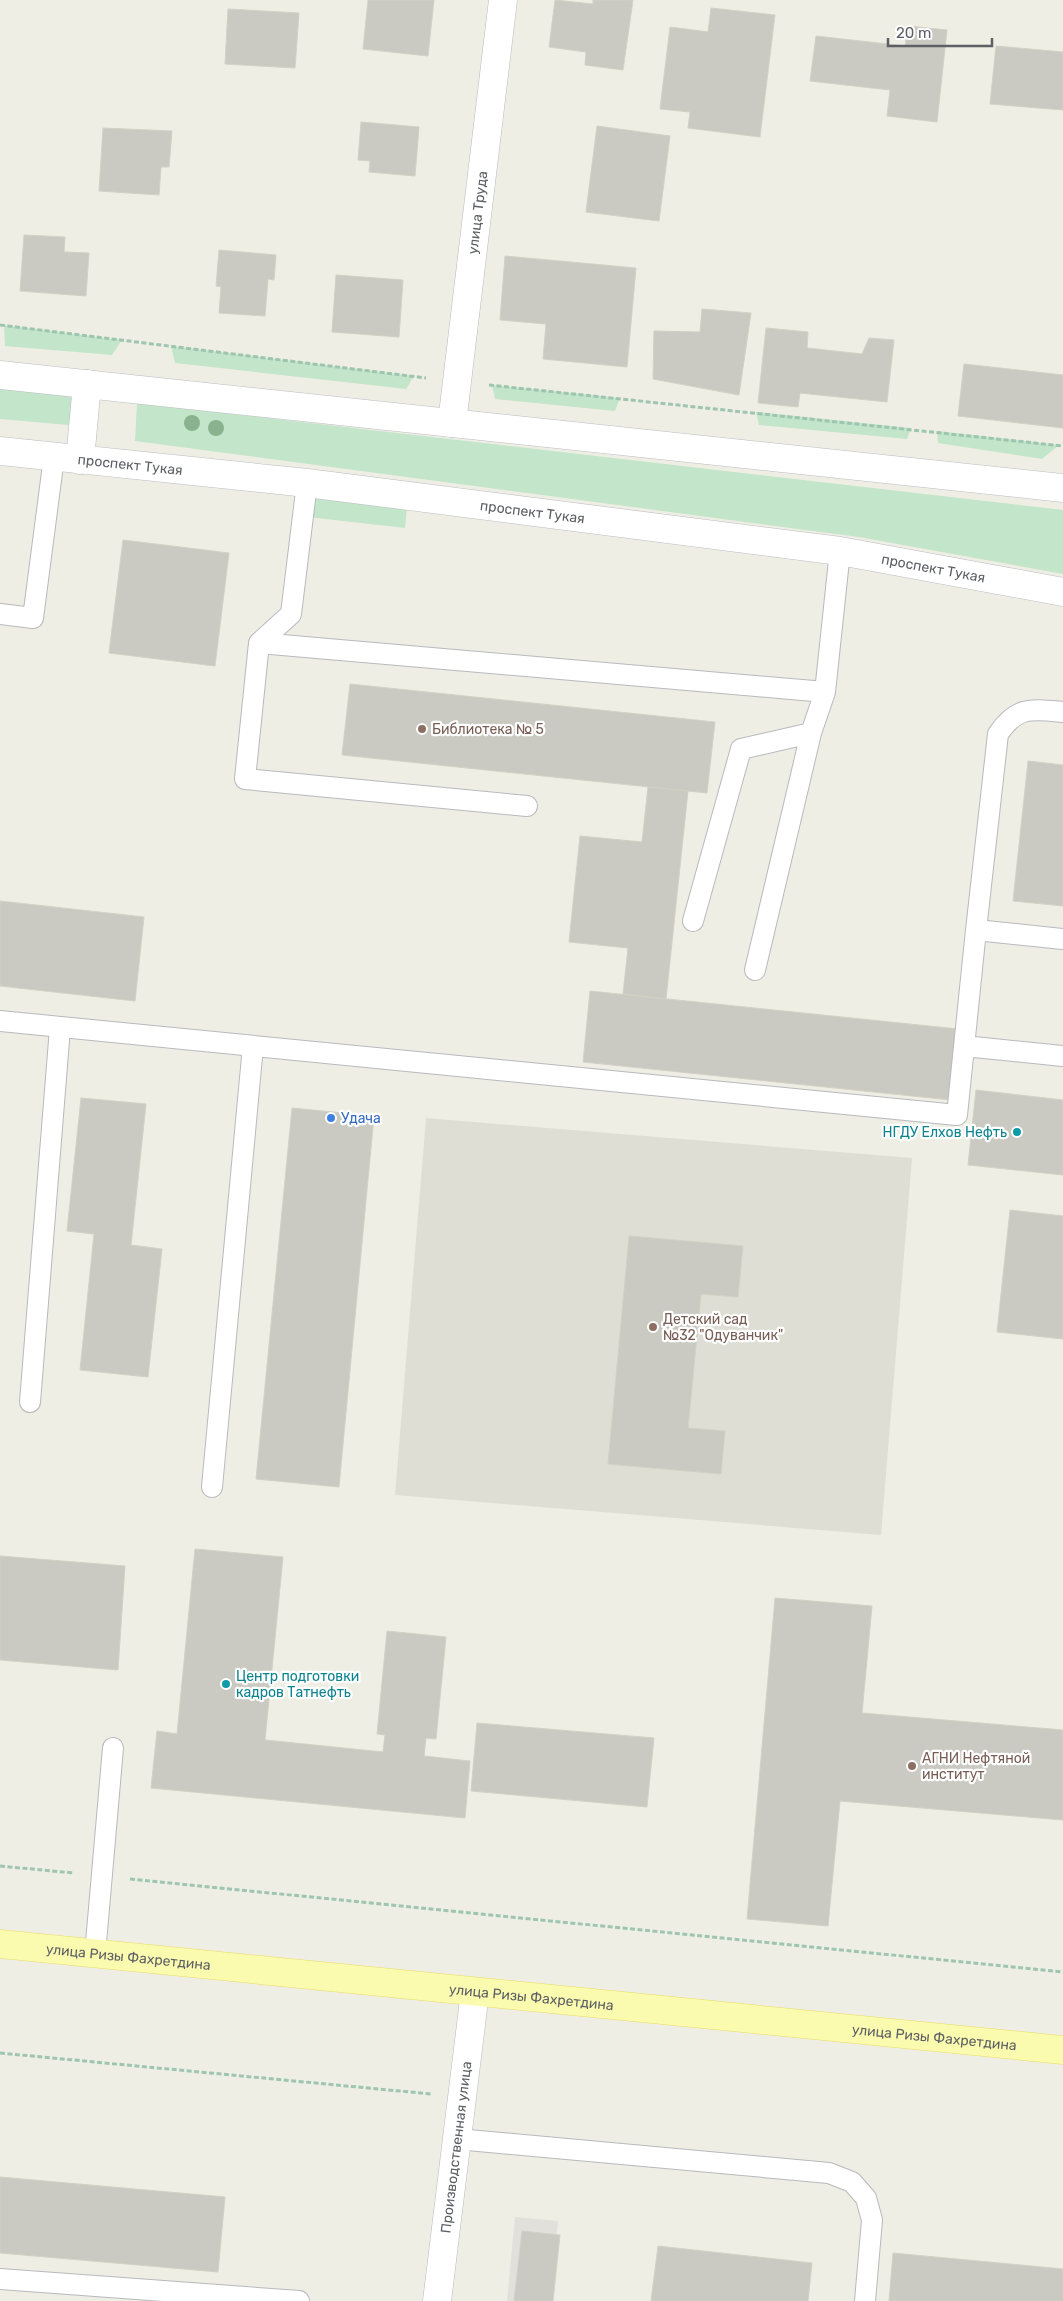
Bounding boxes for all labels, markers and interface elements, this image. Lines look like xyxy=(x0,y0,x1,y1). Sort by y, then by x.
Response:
scale bar xyxy=(888,15,992,47)
text: 20 m xyxy=(896,24,931,42)
street label: улица Труда xyxy=(464,170,491,255)
street label: проспект Тукая xyxy=(77,451,184,478)
street label: проспект Тукая xyxy=(479,497,586,527)
street label: проспект Тукая xyxy=(880,550,987,586)
place label: Библиотека № 5 xyxy=(432,721,544,738)
marker: Библиотека № 5 xyxy=(416,723,428,735)
place label: Удача xyxy=(341,1110,381,1127)
marker: Удача xyxy=(325,1112,337,1124)
place label: НГДУ Елхов Нефть xyxy=(883,1124,1007,1141)
marker: НГДУ Елхов Нефть xyxy=(1011,1126,1023,1138)
place label: Детский сад №32 "Одуванчик" xyxy=(663,1311,783,1344)
marker: Детский сад №32 "Одуванчик" xyxy=(647,1321,659,1333)
place label: Центр подготовки кадров Татнефть xyxy=(236,1668,359,1701)
marker: Центр подготовки кадров Татнефть xyxy=(220,1678,232,1690)
place label: АГНИ Нефтяной институт xyxy=(922,1750,1030,1783)
marker: АГНИ Нефтяной институт xyxy=(906,1760,918,1772)
street label: улица Ризы Фахретдина xyxy=(45,1940,212,1973)
street label: улица Ризы Фахретдина xyxy=(448,1980,615,2014)
street label: улица Ризы Фахретдина xyxy=(851,2020,1018,2054)
street label: Производственная улица xyxy=(437,2060,475,2234)

